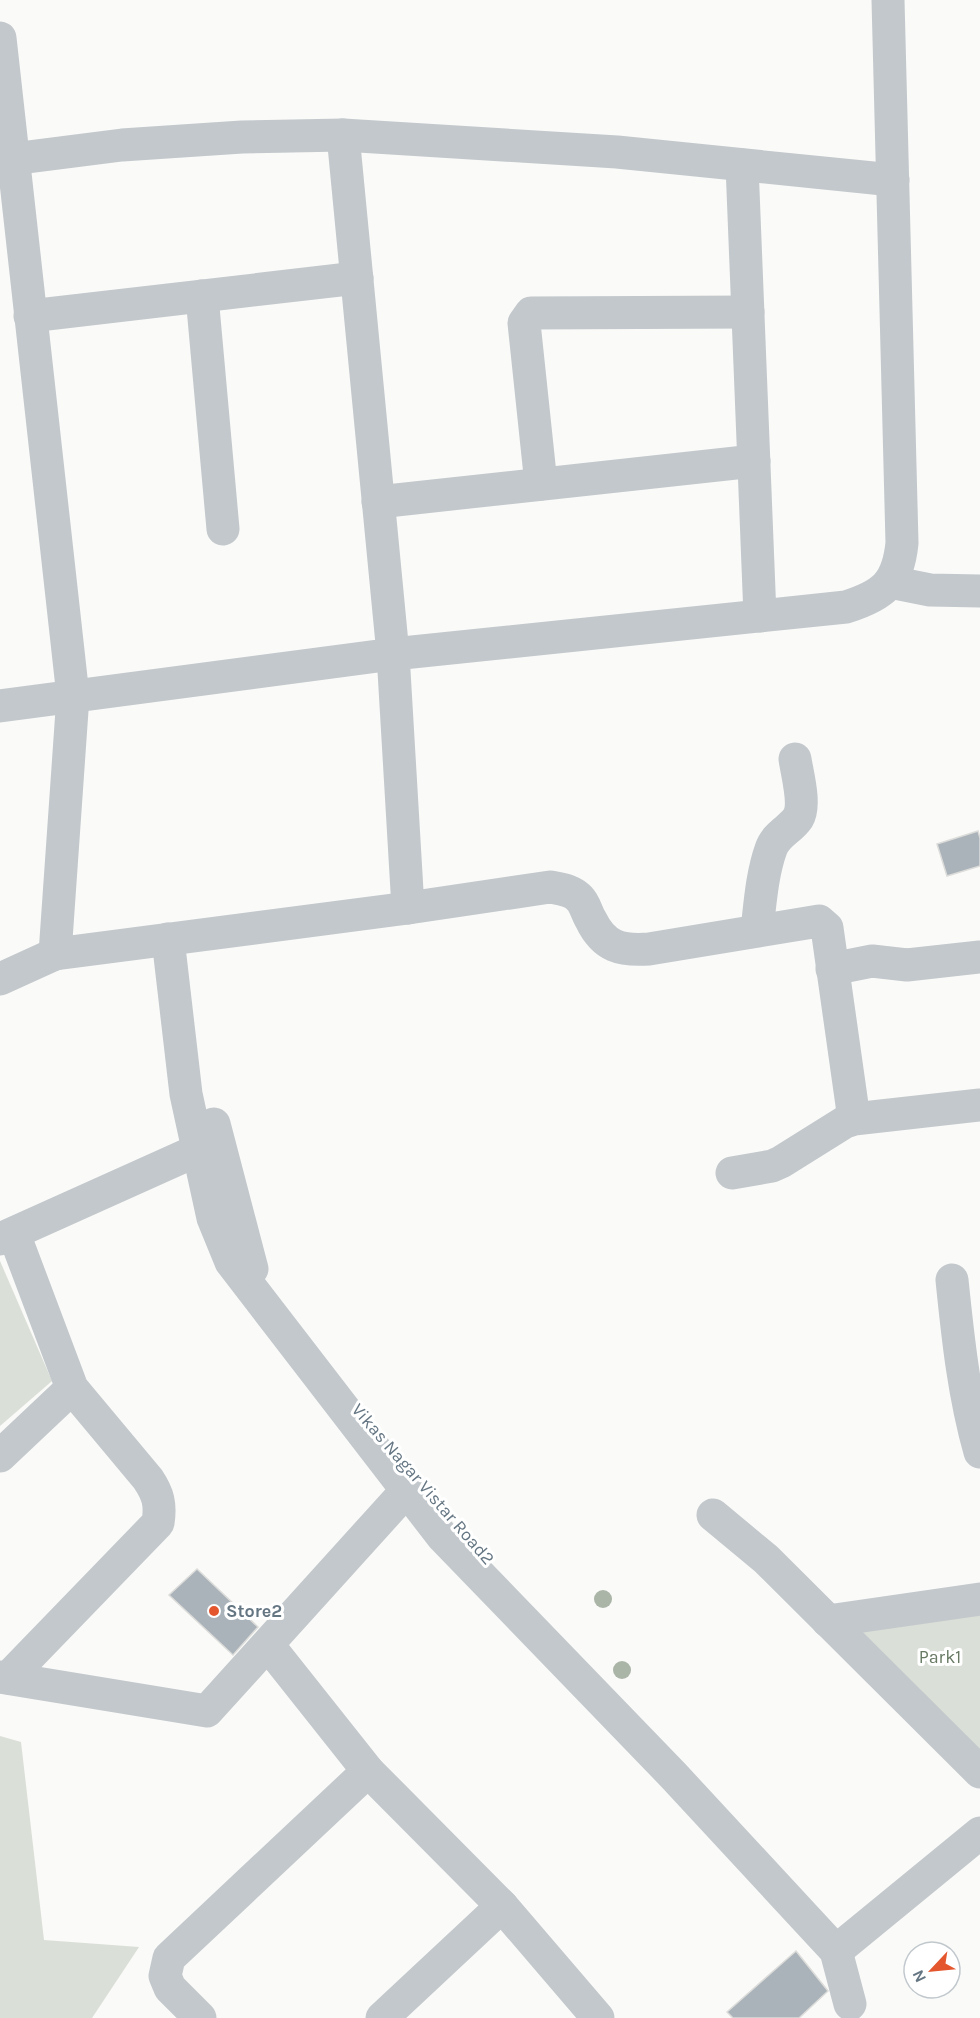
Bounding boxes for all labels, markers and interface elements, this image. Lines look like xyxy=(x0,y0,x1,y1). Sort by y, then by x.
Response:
street label: Vikas Nagar Vistar Road2 xyxy=(347,1399,499,1569)
place label: Store2 xyxy=(226,1600,282,1622)
marker: Store2 xyxy=(207,1604,221,1618)
park label: Park1 xyxy=(919,1646,961,1668)
north arrow xyxy=(902,1940,962,2000)
text: N xyxy=(908,1967,930,1986)

